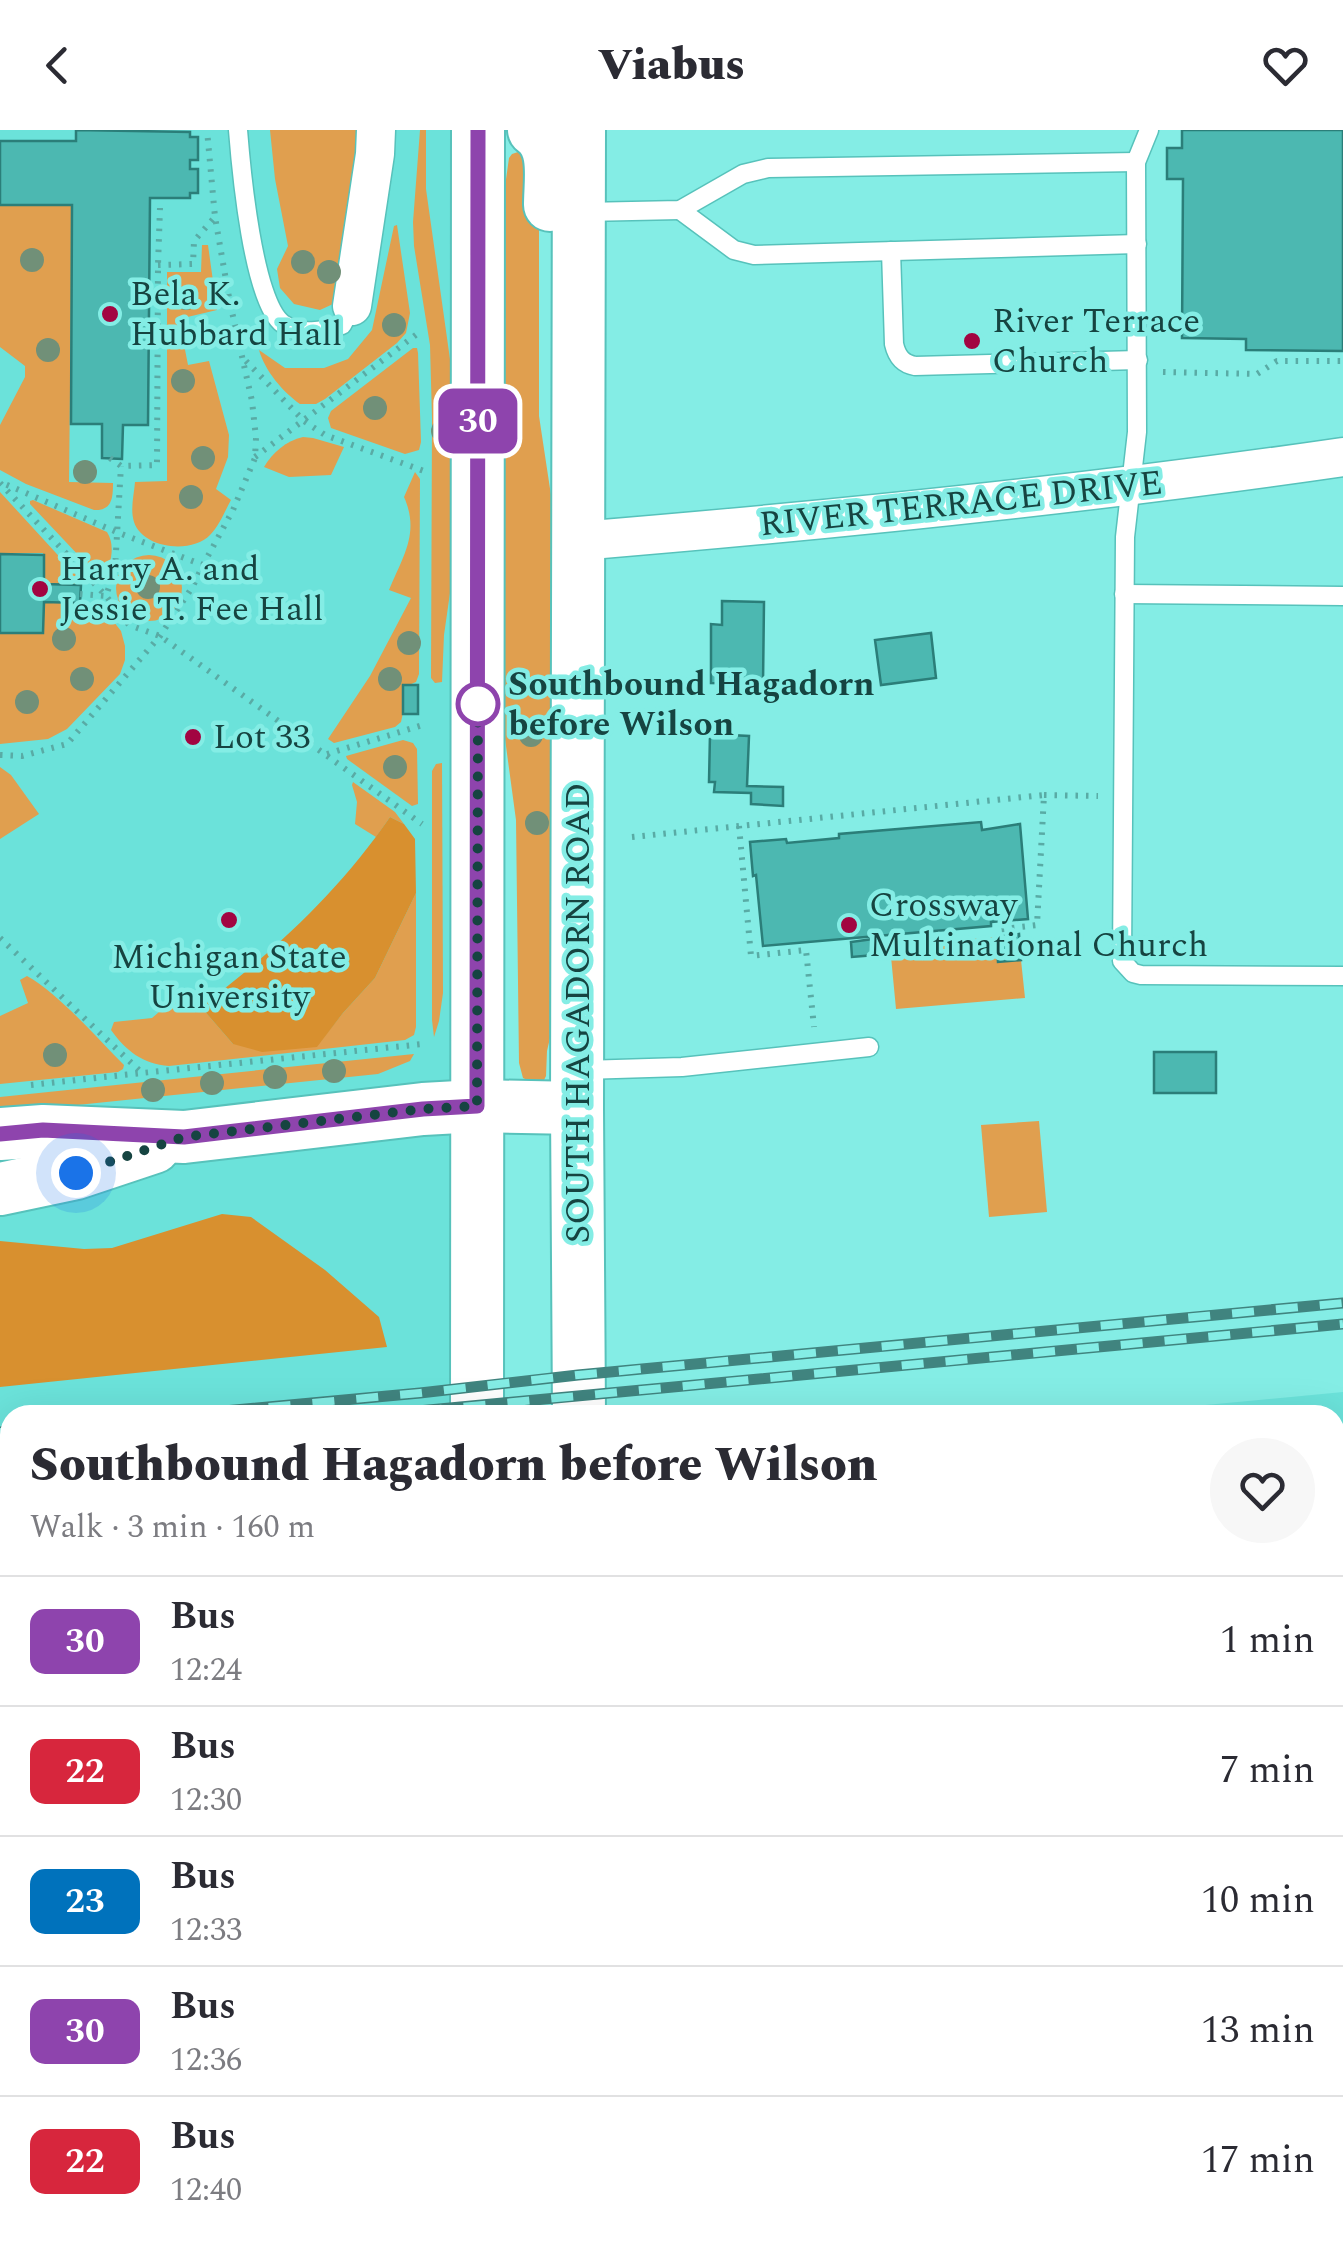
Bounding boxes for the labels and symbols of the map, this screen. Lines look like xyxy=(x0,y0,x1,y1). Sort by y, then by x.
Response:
place label: Bela K. Hubbard Hall xyxy=(130,268,342,361)
place label: River Terrace Church xyxy=(992,295,1200,388)
marker: Bela K. Hubbard Hall xyxy=(99,303,121,325)
marker: River Terrace Church xyxy=(961,330,983,352)
line badge: 30 xyxy=(433,388,523,454)
street label: RIVER TERRACE DRIVE xyxy=(757,456,1165,552)
place label: Harry A. and Jessie T. Fee Hall xyxy=(60,543,324,636)
marker: Harry A. and Jessie T. Fee Hall xyxy=(29,578,51,600)
place label: Southbound Hagadorn before Wilson xyxy=(508,658,875,751)
marker: Southbound Hagadorn before Wilson xyxy=(457,683,499,725)
place label: Lot 33 xyxy=(213,711,310,764)
marker: Lot 33 xyxy=(182,726,204,748)
street label: SOUTH HAGADORN ROAD xyxy=(552,783,605,1243)
place label: Crossway Multinational Church xyxy=(869,879,1208,972)
marker: Michigan State University xyxy=(218,909,240,931)
marker: Crossway Multinational Church xyxy=(838,914,860,936)
place label: Michigan State University xyxy=(111,931,347,1024)
your location xyxy=(51,1148,101,1198)

